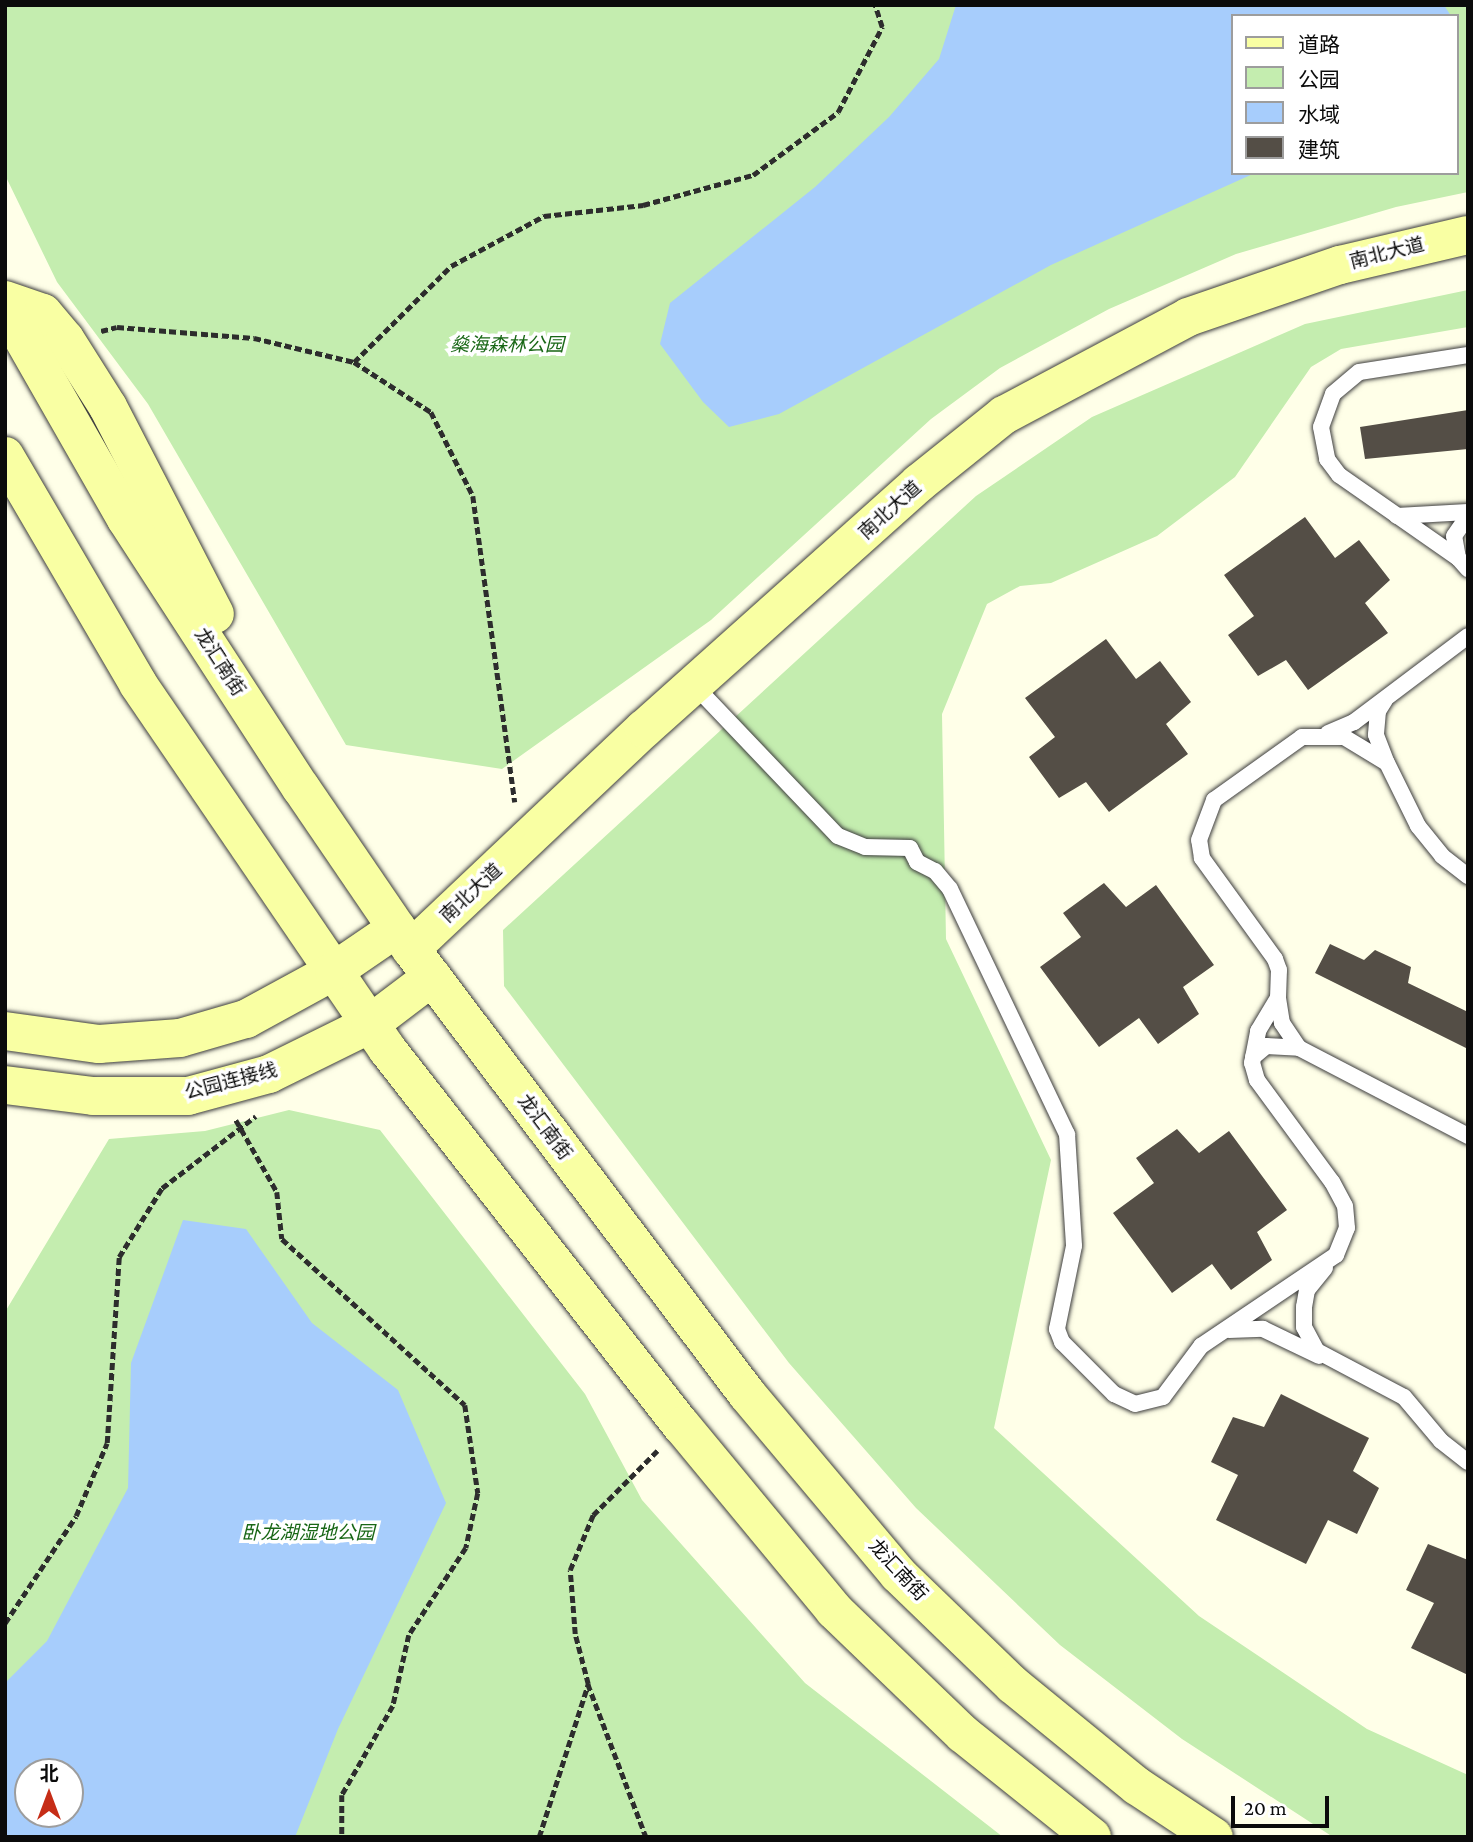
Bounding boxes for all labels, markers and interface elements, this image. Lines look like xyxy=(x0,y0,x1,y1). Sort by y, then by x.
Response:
legend xyxy=(1232,14,1459,175)
text: 道路 xyxy=(1298,33,1340,57)
text: 公园 xyxy=(1298,68,1340,92)
text: 水域 xyxy=(1298,103,1340,127)
text: 建筑 xyxy=(1298,138,1340,162)
street label: 南北大道 xyxy=(1347,233,1427,273)
park label: 燊海森林公园 xyxy=(450,334,564,356)
street label: 南北大道 xyxy=(854,476,926,544)
street label: 龙汇南街 xyxy=(190,624,250,700)
street label: 南北大道 xyxy=(435,859,507,927)
street label: 公园连接线 xyxy=(182,1058,280,1104)
street label: 龙汇南街 xyxy=(513,1090,577,1164)
park label: 卧龙湖湿地公园 xyxy=(242,1522,374,1544)
street label: 龙汇南街 xyxy=(864,1534,932,1606)
north arrow xyxy=(14,1758,84,1828)
text: 北 xyxy=(39,1763,59,1784)
scale bar xyxy=(1235,1783,1333,1827)
text: 20 m xyxy=(1244,1796,1287,1820)

